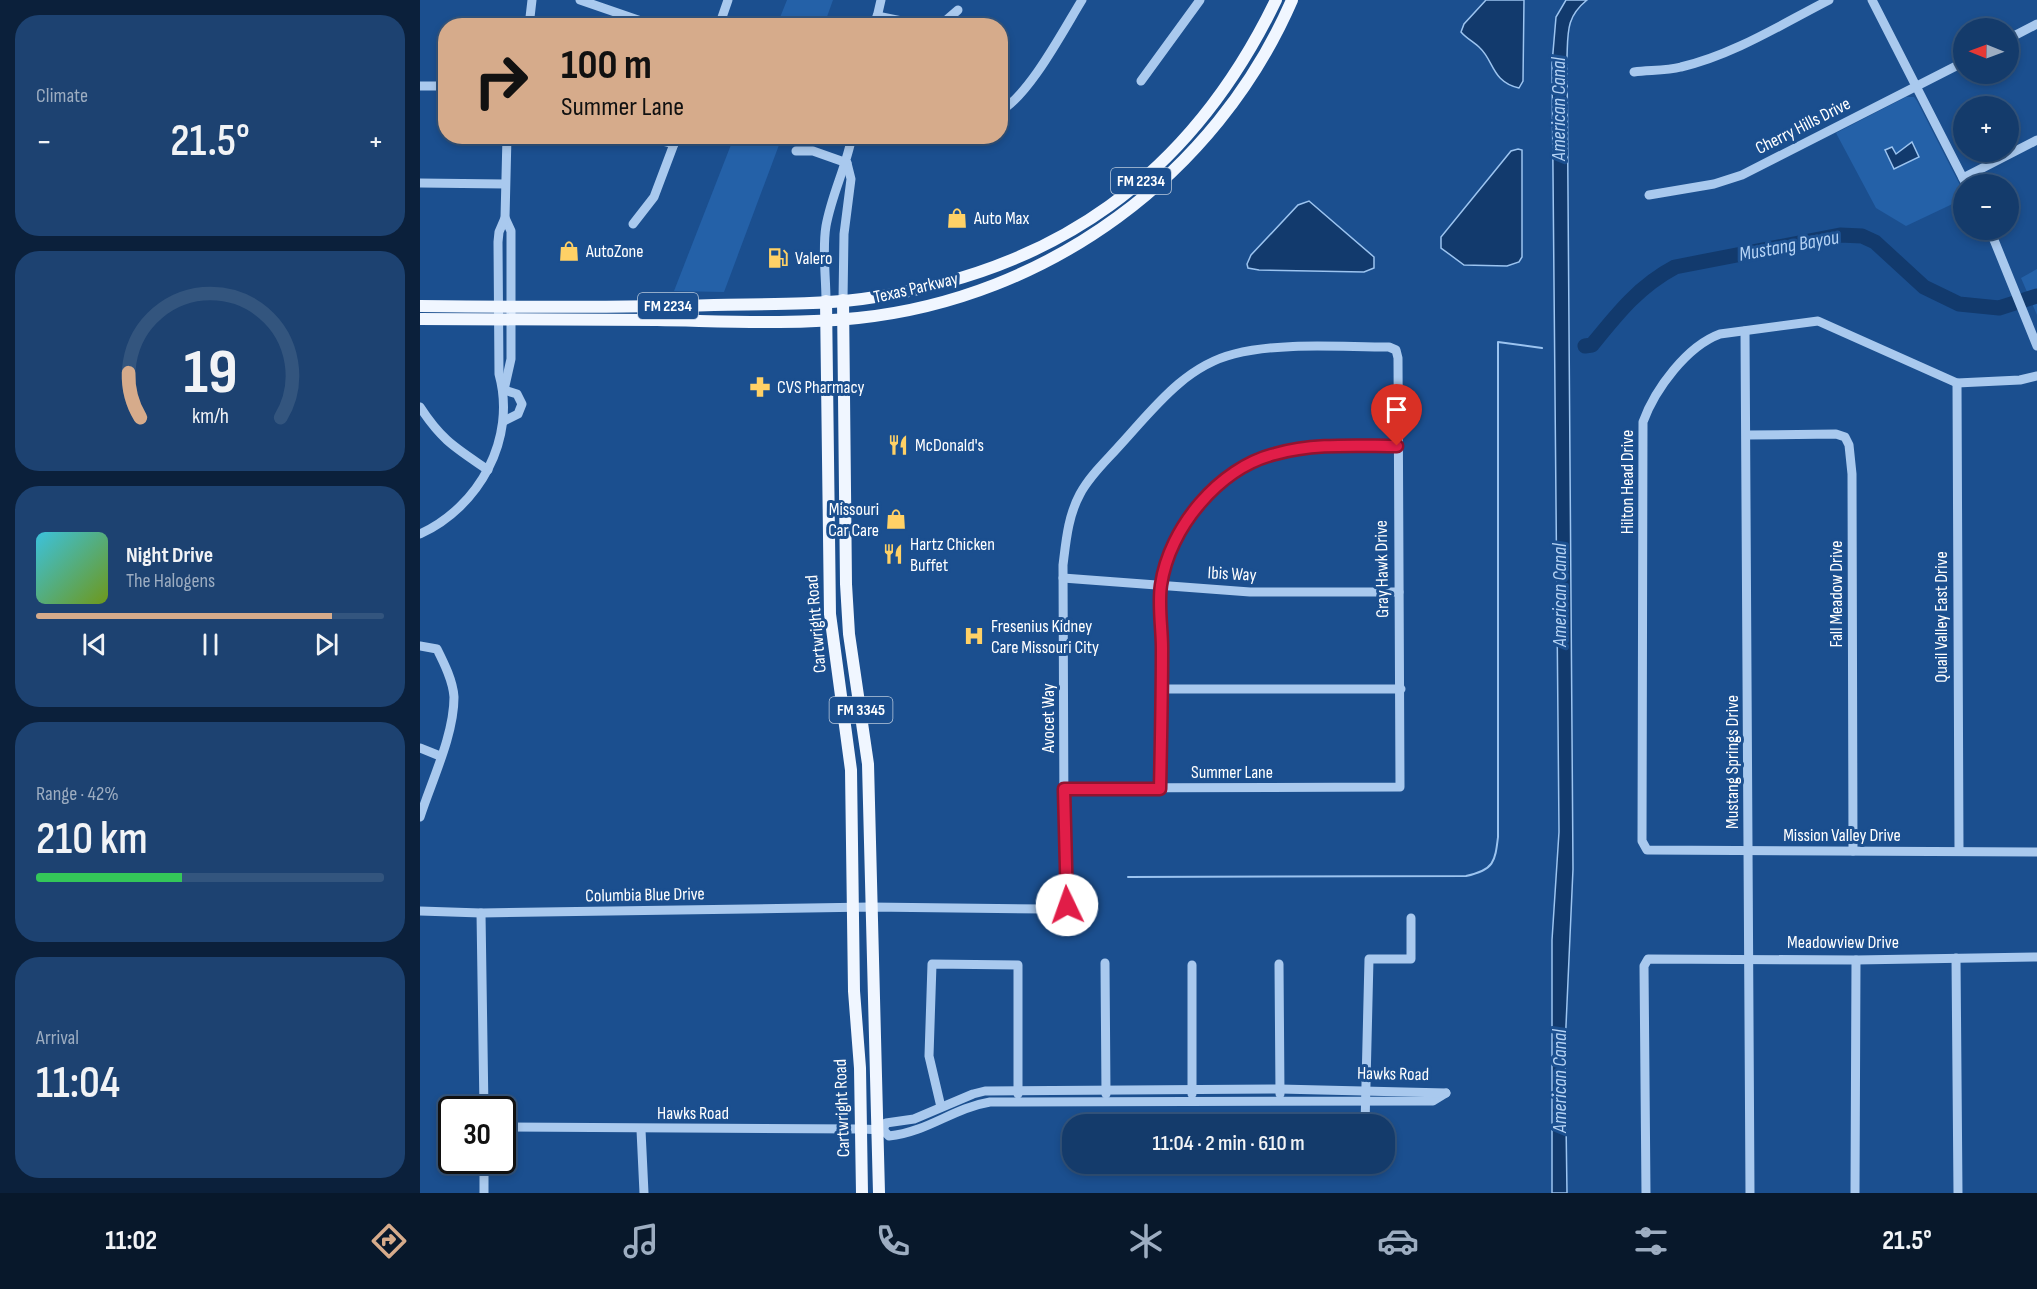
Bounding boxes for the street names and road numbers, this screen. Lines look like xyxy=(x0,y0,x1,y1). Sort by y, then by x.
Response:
street label: Cherry Hills Drive xyxy=(1752,93,1854,159)
road number: FM 2234 xyxy=(1111,168,1171,194)
street label: Texas Parkway xyxy=(872,268,960,308)
road number: FM 2234 xyxy=(638,293,698,319)
street label: Hilton Head Drive xyxy=(1617,430,1638,534)
street label: Gray Hawk Drive xyxy=(1371,520,1393,618)
street label: Fall Meadow Drive xyxy=(1826,540,1847,648)
street label: Quail Valley East Drive xyxy=(1931,551,1952,683)
street label: Ibis Way xyxy=(1207,562,1257,586)
street label: Cartwright Road xyxy=(801,574,831,674)
street label: Avocet Way xyxy=(1038,683,1059,754)
street label: Mustang Springs Drive xyxy=(1722,695,1743,829)
road number: FM 3345 xyxy=(830,697,892,723)
street label: Summer Lane xyxy=(1191,762,1273,783)
street label: Mission Valley Drive xyxy=(1783,825,1901,846)
street label: Columbia Blue Drive xyxy=(585,883,705,907)
street label: Meadowview Drive xyxy=(1787,932,1899,953)
street label: Cartwright Road xyxy=(830,1059,854,1157)
street label: Hawks Road xyxy=(1357,1063,1429,1085)
street label: Hawks Road xyxy=(657,1103,729,1124)

